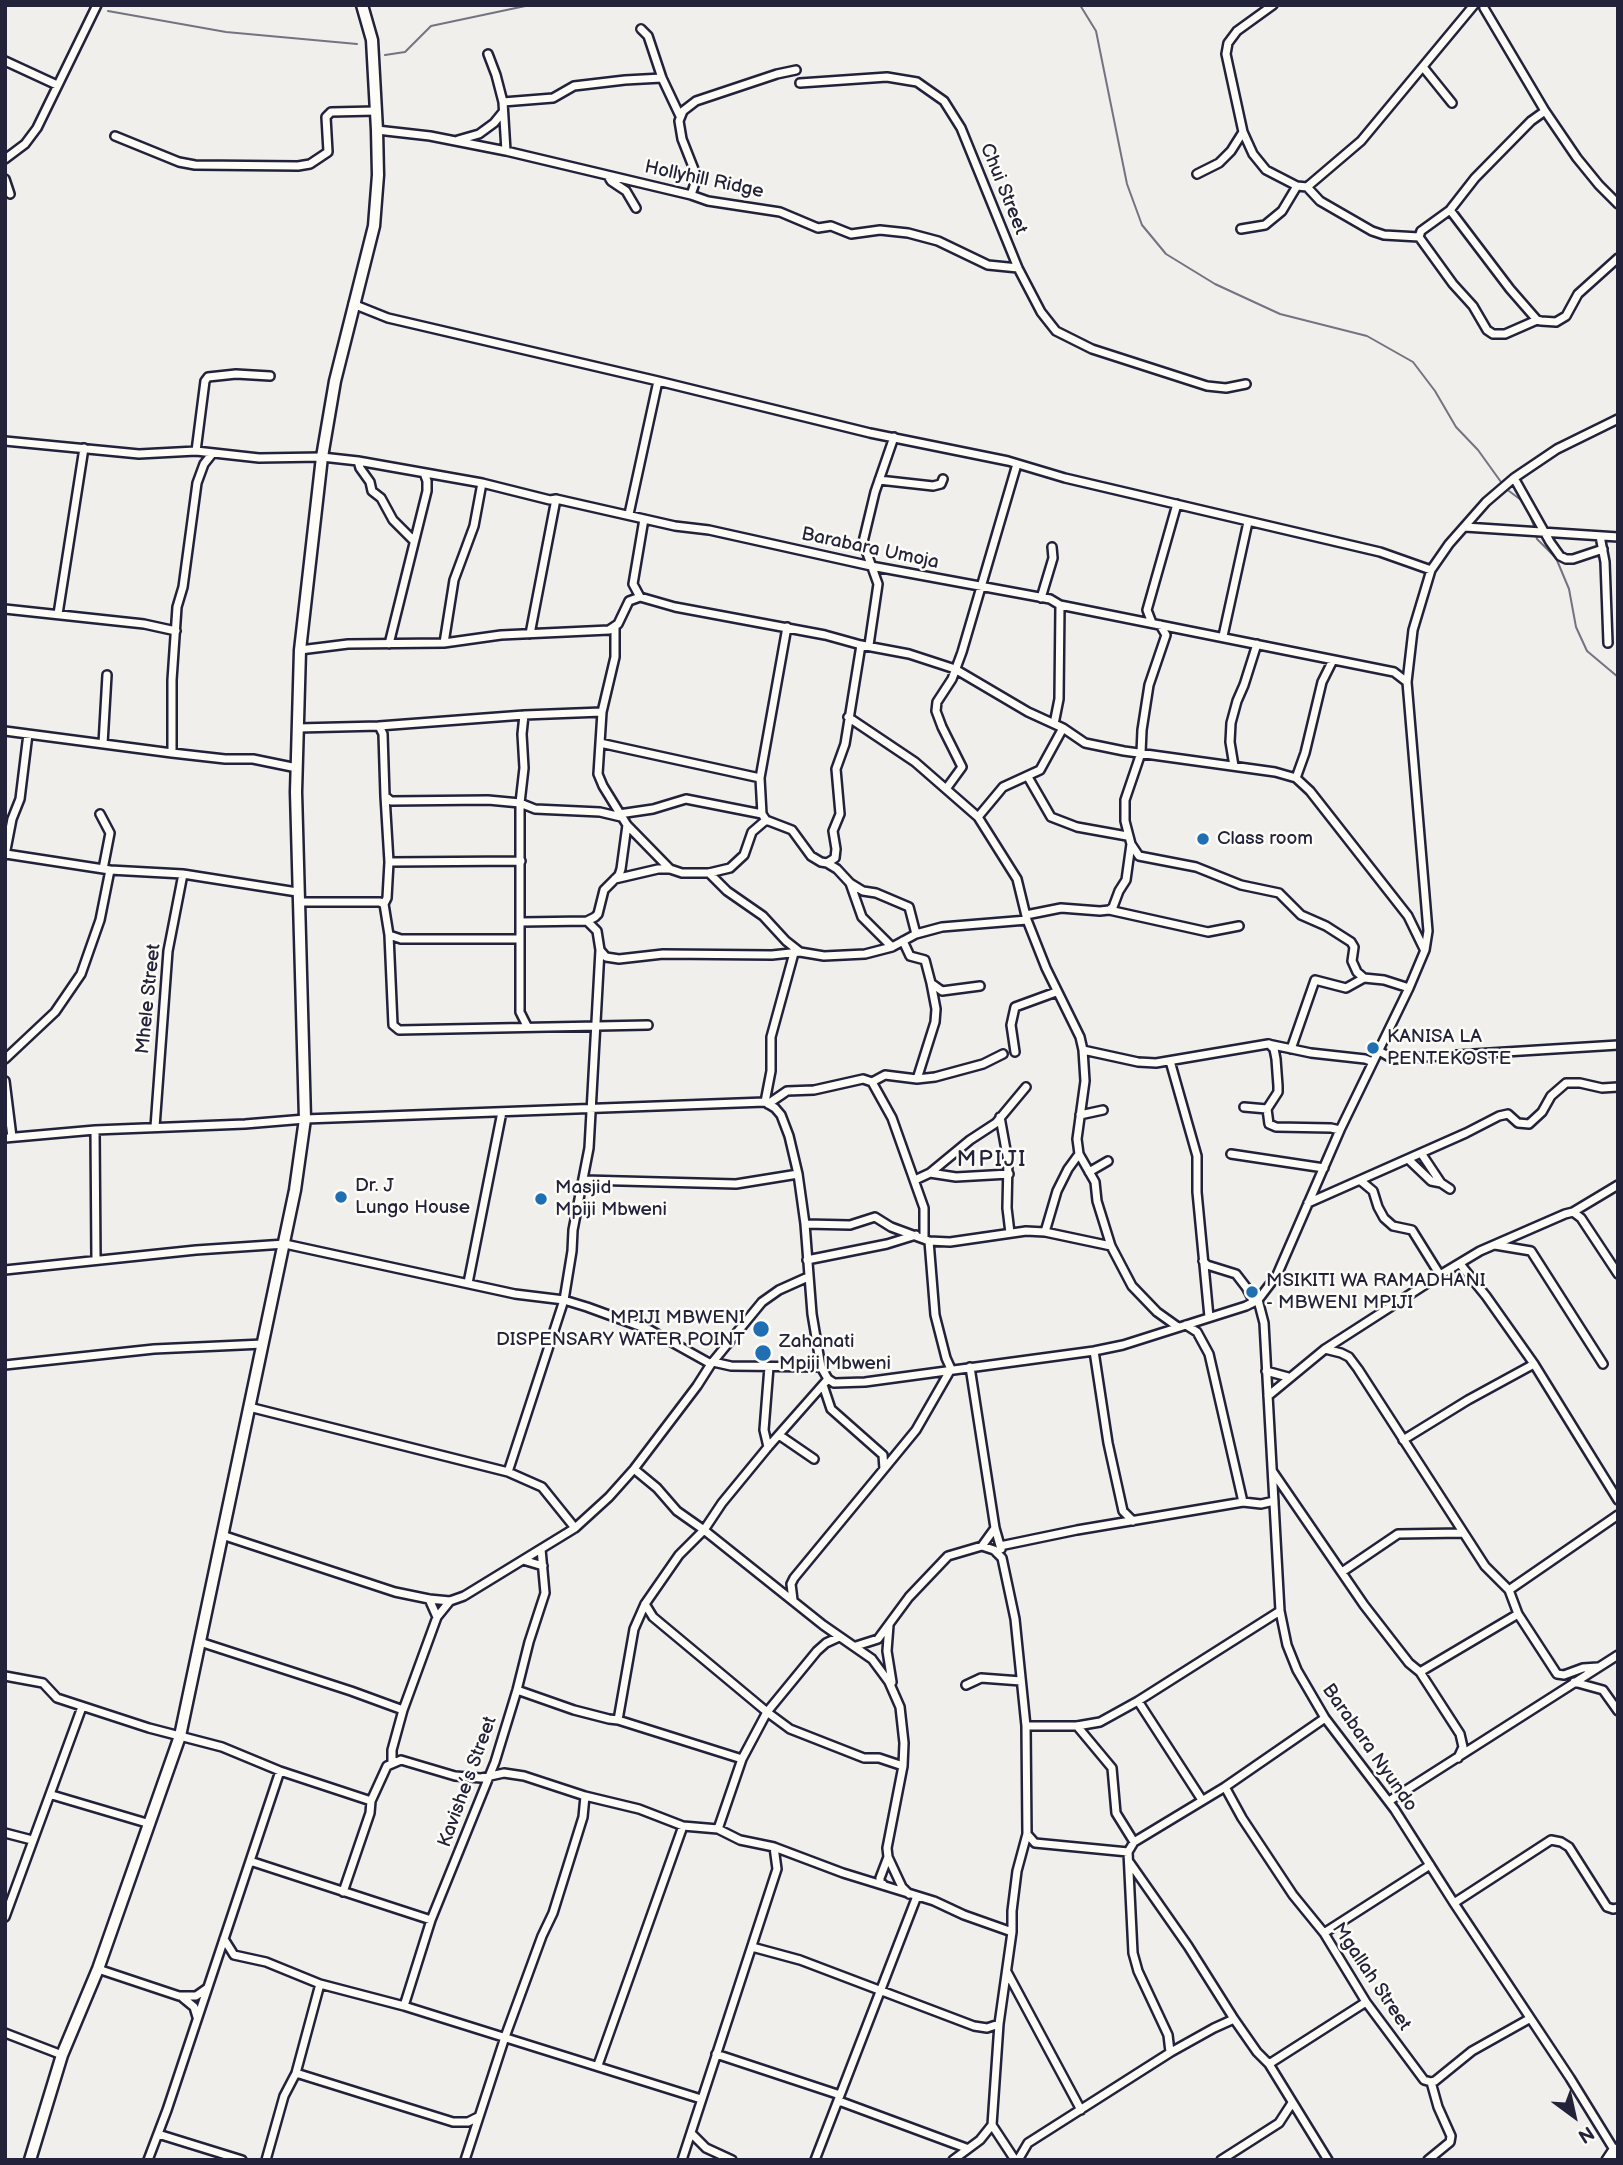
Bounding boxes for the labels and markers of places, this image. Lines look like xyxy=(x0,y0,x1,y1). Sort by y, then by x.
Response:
place label: Class room xyxy=(1217,828,1313,850)
marker: Class room xyxy=(1195,831,1211,847)
place label: KANISA LA PENTEKOSTE xyxy=(1387,1026,1511,1070)
marker: KANISA LA PENTEKOSTE xyxy=(1365,1040,1381,1056)
place label: Dr. J Lungo House xyxy=(355,1175,470,1219)
place label: Masjid Mpiji Mbweni xyxy=(555,1177,667,1221)
marker: Dr. J Lungo House xyxy=(333,1189,349,1205)
marker: Masjid Mpiji Mbweni xyxy=(533,1191,549,1207)
place label: MSIKITI WA RAMADHANI - MBWENI MPIJI xyxy=(1266,1270,1486,1314)
marker: MSIKITI WA RAMADHANI - MBWENI MPIJI xyxy=(1244,1284,1260,1300)
place label: MPIJI MBWENI DISPENSARY WATER POINT xyxy=(496,1307,745,1351)
marker: MPIJI MBWENI DISPENSARY WATER POINT xyxy=(751,1319,771,1339)
place label: Zahanati Mpiji Mbweni xyxy=(779,1331,891,1375)
marker: Zahanati Mpiji Mbweni xyxy=(753,1343,773,1363)

